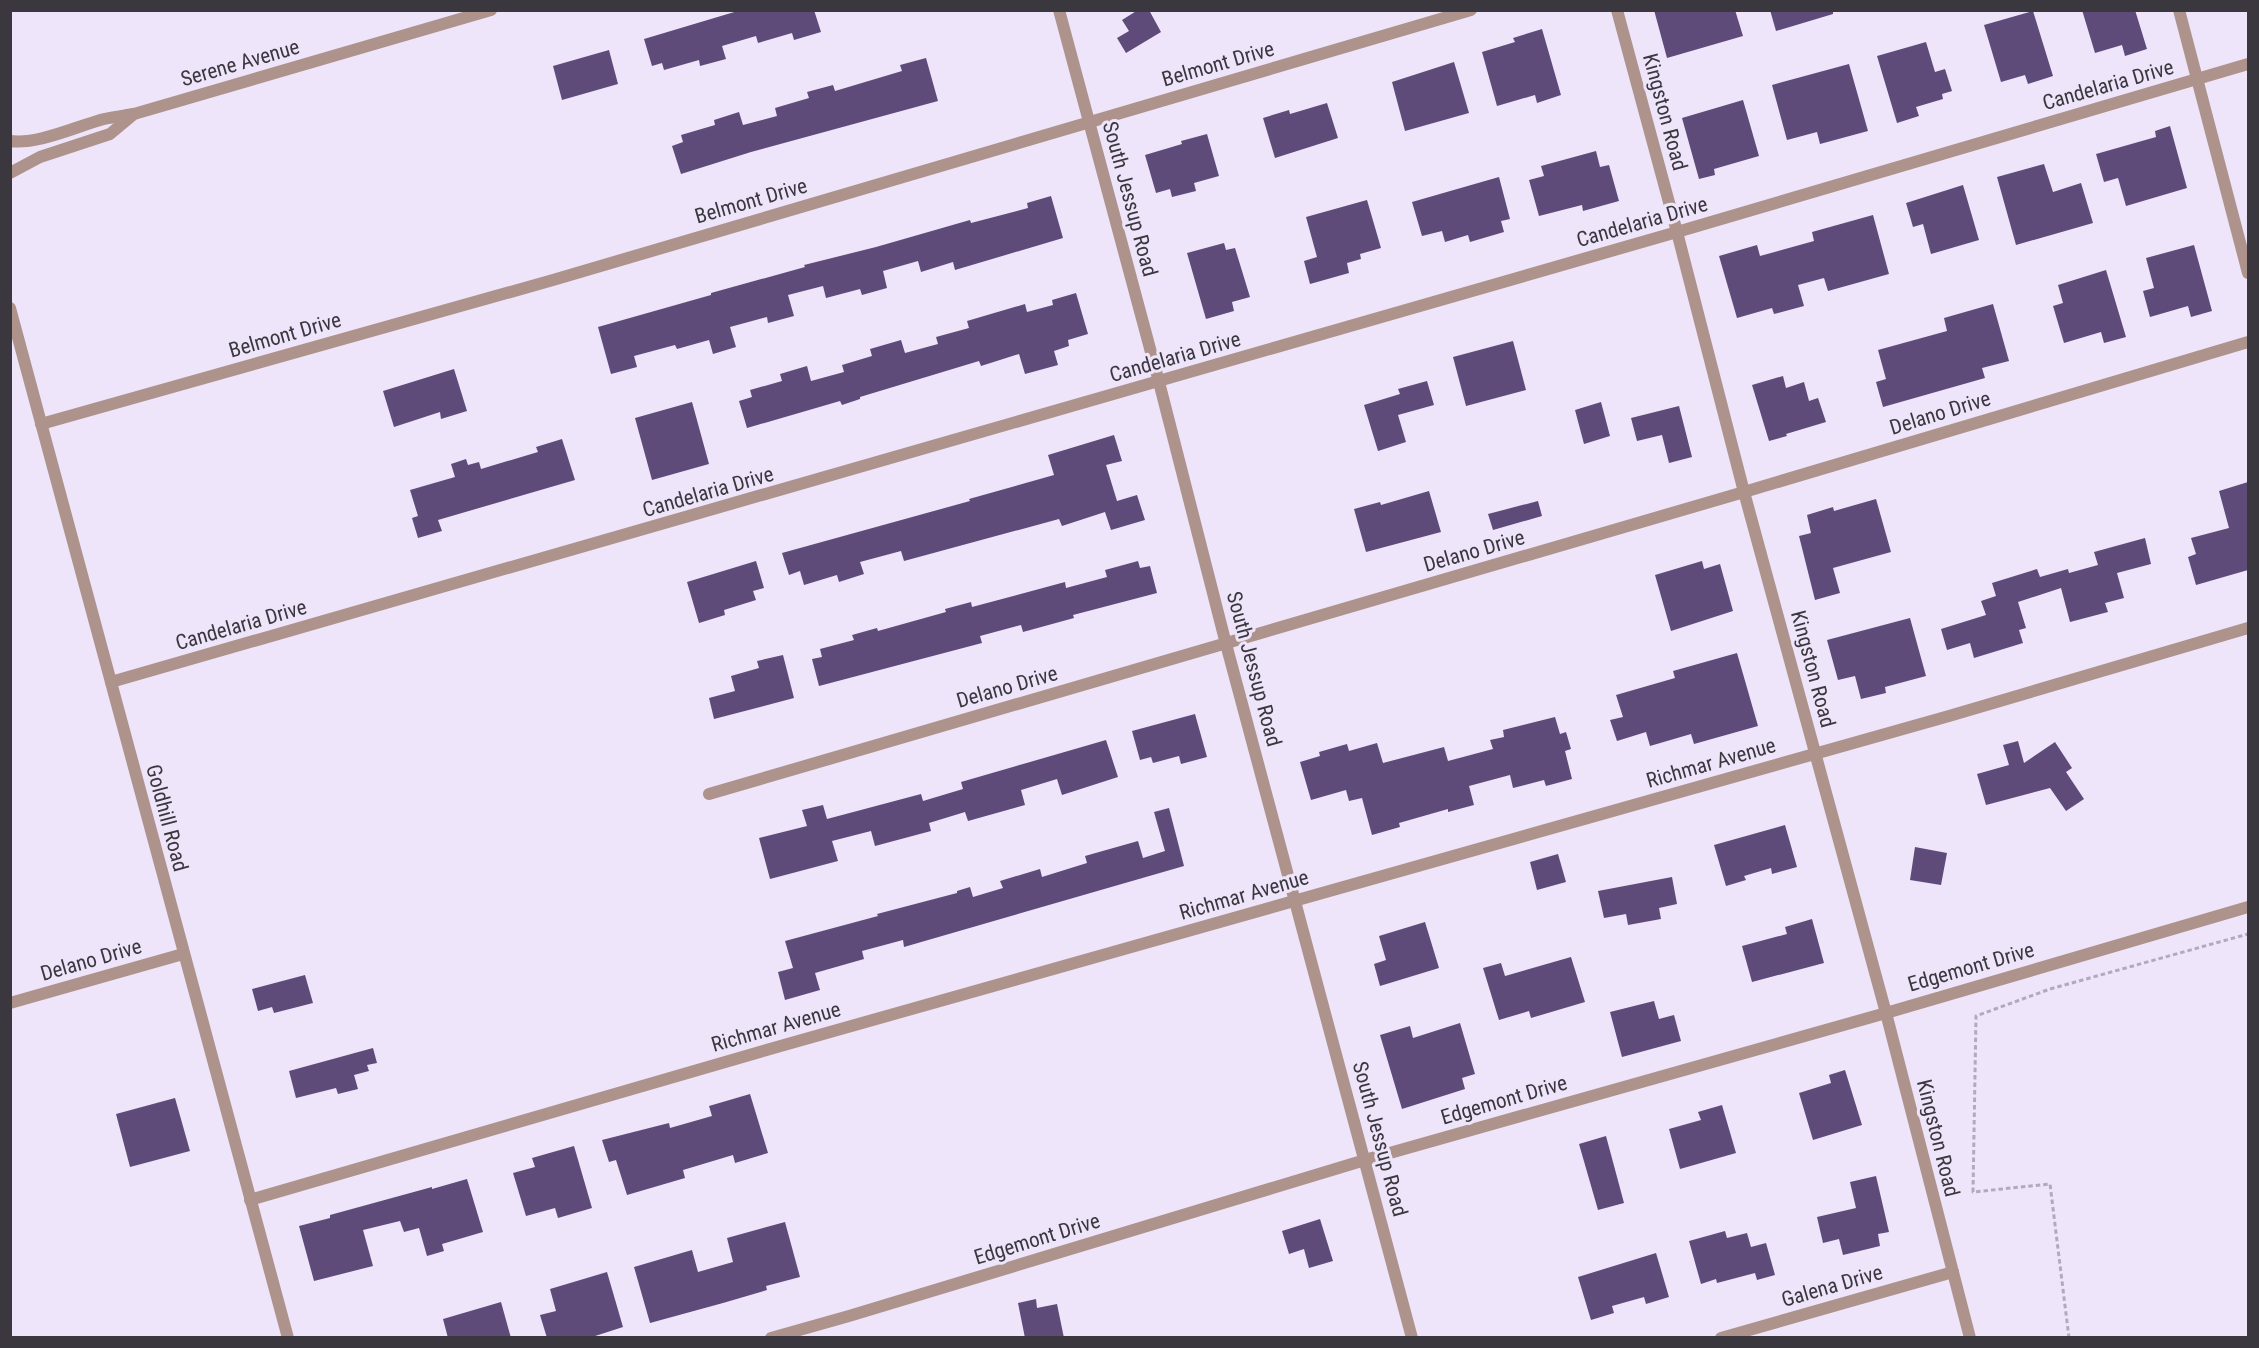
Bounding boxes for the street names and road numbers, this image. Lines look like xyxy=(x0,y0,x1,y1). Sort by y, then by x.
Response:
street label: Serene Avenue xyxy=(178,35,302,91)
street label: Belmont Drive xyxy=(1159,36,1277,91)
street label: Kingston Road xyxy=(1638,51,1692,173)
street label: Candelaria Drive xyxy=(2040,55,2176,115)
street label: South Jessup Road xyxy=(1098,119,1162,279)
street label: Belmont Drive xyxy=(692,173,810,228)
street label: Candelaria Drive xyxy=(1574,192,1710,252)
street label: Belmont Drive xyxy=(226,307,344,362)
street label: Candelaria Drive xyxy=(1107,327,1243,387)
street label: Delano Drive xyxy=(1887,386,1993,440)
street label: Candelaria Drive xyxy=(640,462,776,522)
street label: Delano Drive xyxy=(1421,525,1528,577)
street label: South Jessup Road xyxy=(1222,589,1286,749)
street label: Candelaria Drive xyxy=(173,595,309,655)
street label: Kingston Road xyxy=(1786,608,1840,730)
street label: Delano Drive xyxy=(954,661,1061,713)
street label: Richmar Avenue xyxy=(1644,733,1779,793)
street label: Goldhill Road xyxy=(141,762,193,874)
street label: Richmar Avenue xyxy=(1177,865,1312,925)
street label: Delano Drive xyxy=(38,934,145,986)
street label: Edgemont Drive xyxy=(1905,937,2037,996)
street label: Richmar Avenue xyxy=(709,997,844,1057)
street label: South Jessup Road xyxy=(1348,1059,1412,1219)
street label: Edgemont Drive xyxy=(1438,1070,1570,1129)
street label: Kingston Road xyxy=(1912,1077,1964,1199)
street label: Edgemont Drive xyxy=(971,1208,1103,1270)
street label: Galena Drive xyxy=(1779,1260,1885,1312)

